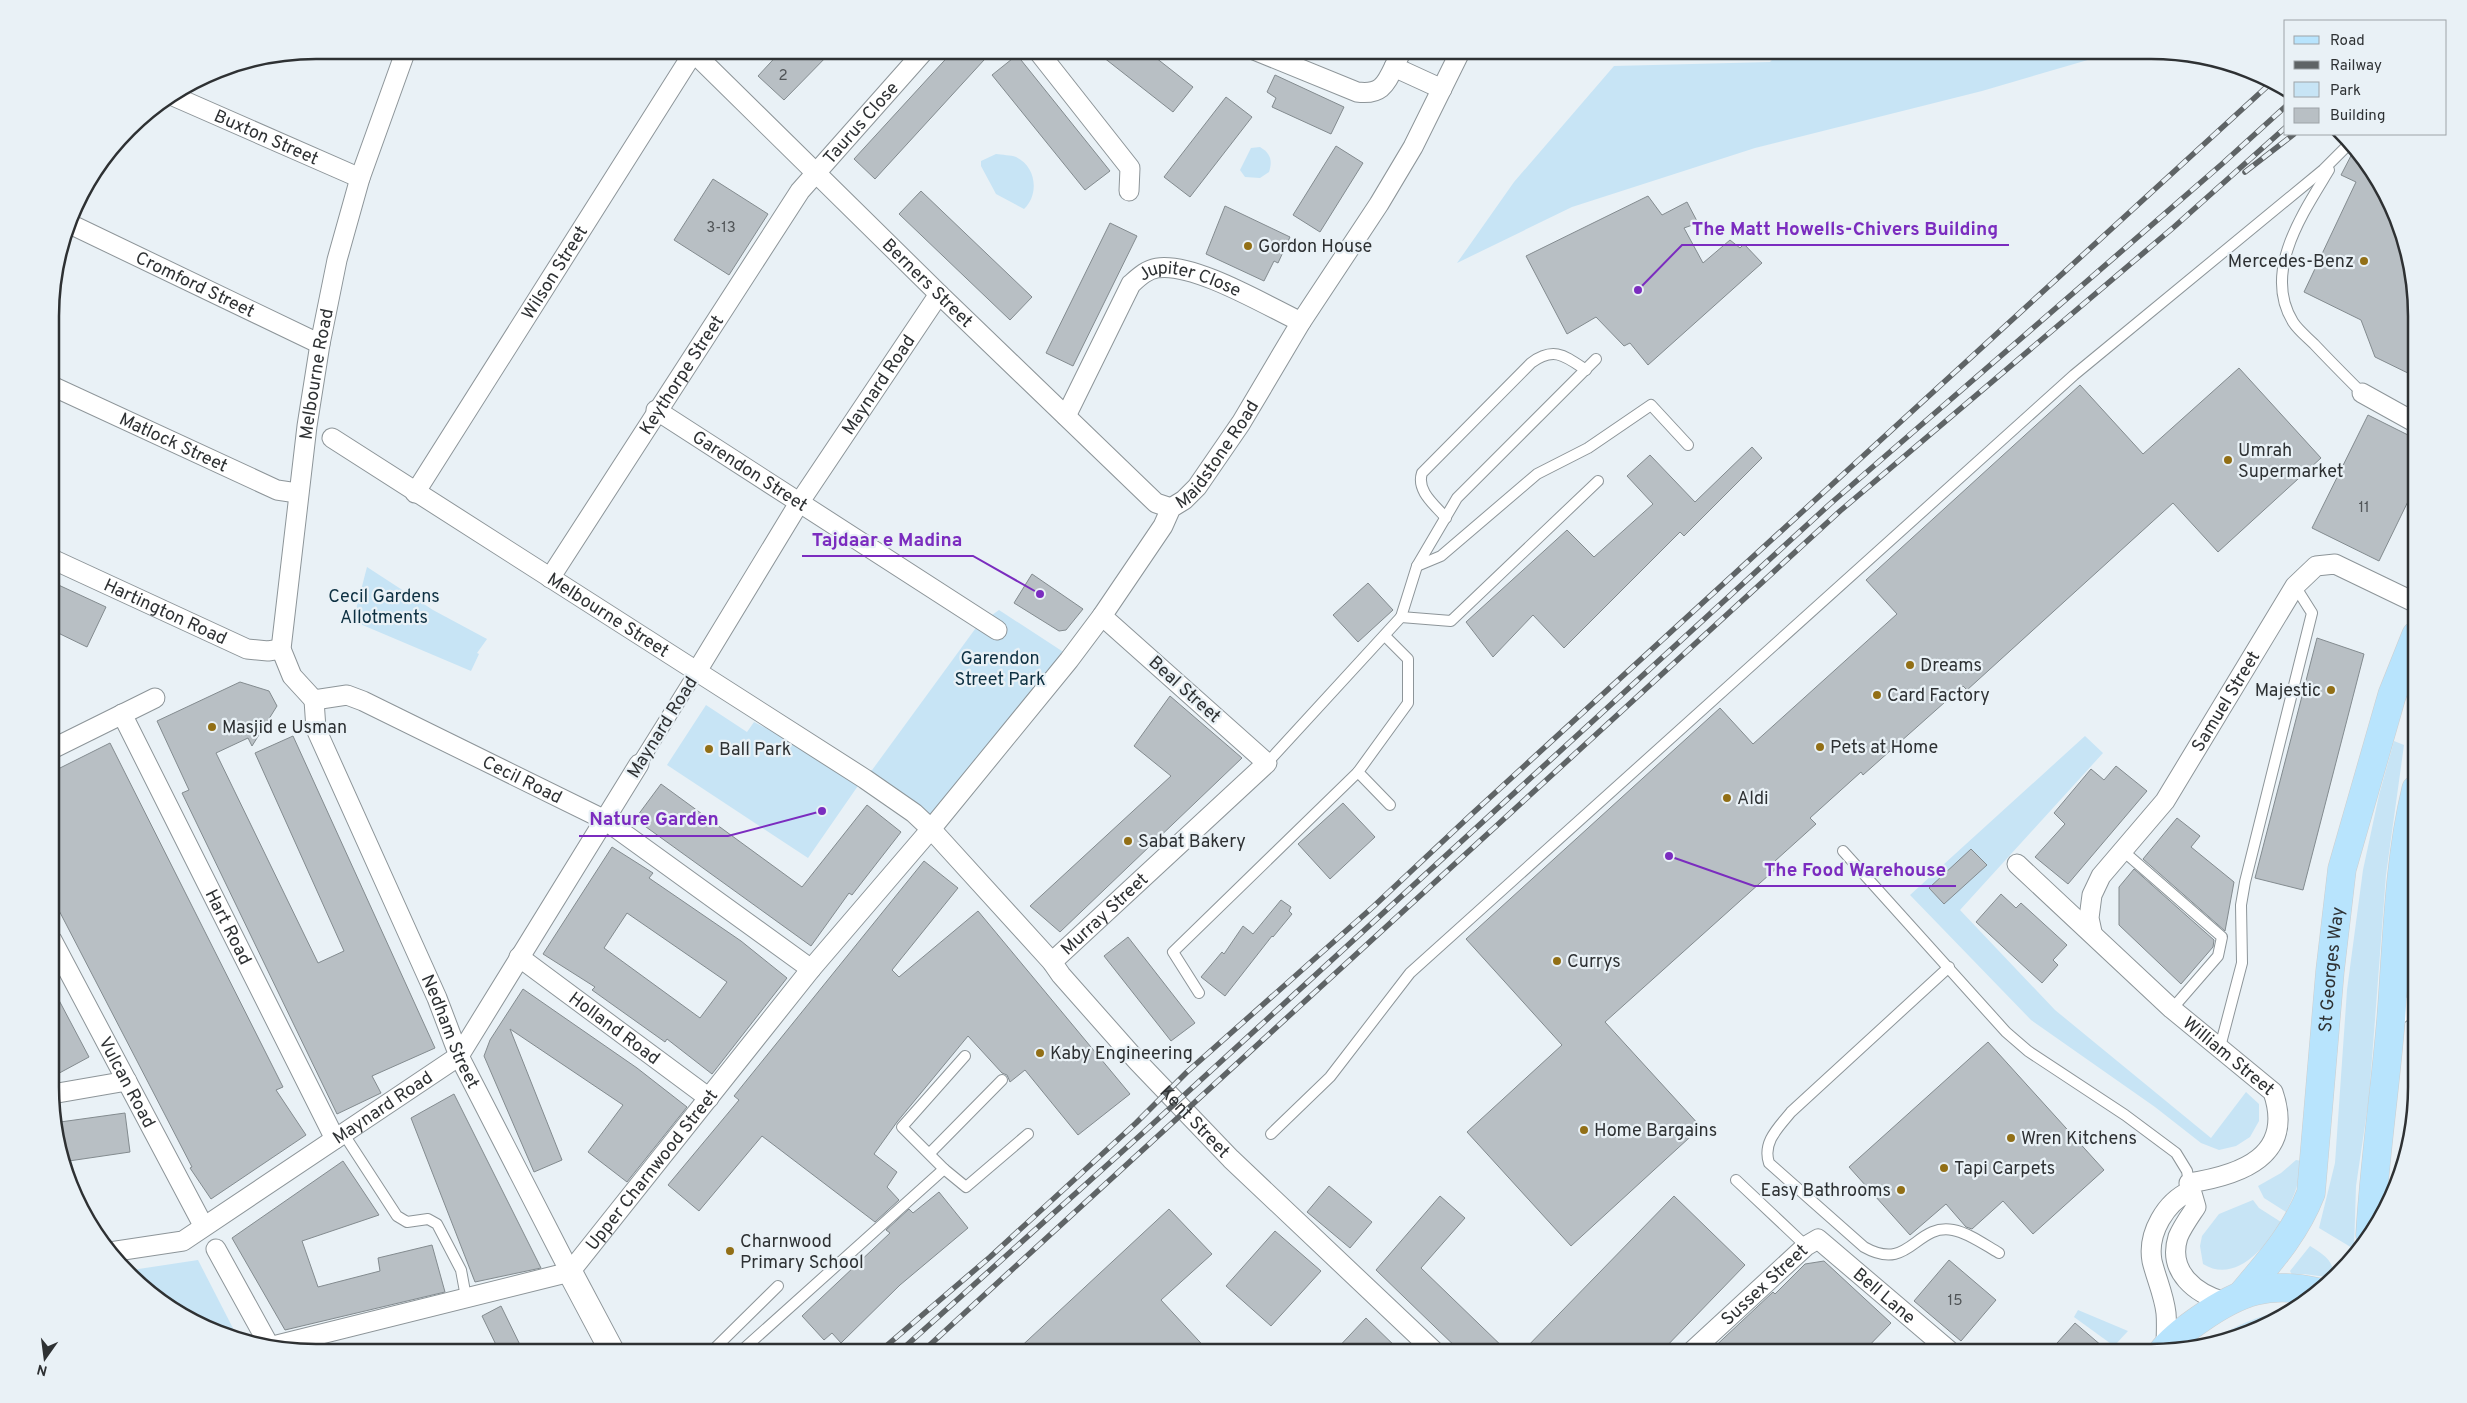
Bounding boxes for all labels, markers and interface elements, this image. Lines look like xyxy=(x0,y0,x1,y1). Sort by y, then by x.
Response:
legend xyxy=(2284,20,2447,135)
text: Road xyxy=(2330,32,2365,51)
text: Railway xyxy=(2330,57,2382,76)
house number: 2 xyxy=(778,67,788,86)
street label: Taurus Close xyxy=(819,78,904,170)
text: Park xyxy=(2330,82,2361,101)
street label: Buxton Street xyxy=(210,105,322,171)
text: Building xyxy=(2330,107,2385,126)
callout: The Matt Howells-Chivers Building xyxy=(1682,211,2009,245)
text: The Matt Howells-Chivers Building xyxy=(1692,218,1998,242)
house number: 3-13 xyxy=(706,219,736,238)
street label: Wilson Street xyxy=(518,222,594,324)
street label: Berners Street xyxy=(876,234,977,333)
place label: Gordon House xyxy=(1258,236,1372,259)
marker: Gordon House xyxy=(1242,240,1254,252)
street label: Cromford Street xyxy=(131,247,258,324)
place label: Mercedes-Benz xyxy=(2228,251,2354,274)
marker: Mercedes-Benz xyxy=(2358,255,2370,267)
street label: Jupiter Close xyxy=(1134,257,1244,303)
street label: Melbourne Road xyxy=(296,307,340,441)
street label: Keythorpe Street xyxy=(635,311,730,440)
street label: Maynard Road xyxy=(838,331,921,440)
street label: Maidstone Road xyxy=(1172,397,1265,515)
street label: Matlock Street xyxy=(115,409,231,479)
street label: Garendon Street xyxy=(687,426,811,518)
place label: Umrah Supermarket xyxy=(2238,440,2344,484)
marker: Umrah Supermarket xyxy=(2222,454,2234,466)
house number: 11 xyxy=(2358,499,2370,518)
callout: Tajdaar e Madina xyxy=(802,522,973,556)
text: Tajdaar e Madina xyxy=(812,529,962,553)
street label: Melbourne Street xyxy=(542,568,673,664)
street label: Hartington Road xyxy=(100,574,230,651)
park label: Cecil Gardens Allotments xyxy=(328,586,440,630)
street label: Samuel Street xyxy=(2187,647,2266,757)
park label: Garendon Street Park xyxy=(955,648,1045,692)
street label: Beal Street xyxy=(1143,652,1225,729)
place label: Dreams xyxy=(1920,655,1982,678)
marker: Dreams xyxy=(1904,659,1916,671)
street label: Maynard Road xyxy=(623,673,704,783)
place label: Majestic xyxy=(2255,680,2321,703)
marker: Majestic xyxy=(2325,684,2337,696)
place label: Card Factory xyxy=(1887,685,1990,708)
marker: Card Factory xyxy=(1871,689,1883,701)
place label: Masjid e Usman xyxy=(222,717,347,740)
marker: Masjid e Usman xyxy=(206,721,218,733)
place label: Pets at Home xyxy=(1830,737,1938,760)
place label: Ball Park xyxy=(719,739,791,762)
marker: Pets at Home xyxy=(1814,741,1826,753)
marker: Ball Park xyxy=(703,743,715,755)
street label: Cecil Road xyxy=(478,751,565,810)
place label: Aldi xyxy=(1737,788,1769,811)
marker: Aldi xyxy=(1721,792,1733,804)
callout: Nature Garden xyxy=(579,802,728,836)
text: Nature Garden xyxy=(589,808,719,832)
place label: Sabat Bakery xyxy=(1138,831,1246,854)
marker: Sabat Bakery xyxy=(1122,835,1134,847)
callout: The Food Warehouse xyxy=(1754,852,1956,886)
text: The Food Warehouse xyxy=(1764,859,1946,883)
street label: Murray Street xyxy=(1057,869,1154,961)
street label: Hart Road xyxy=(199,886,256,969)
street label: St Georges Way xyxy=(2315,906,2350,1033)
place label: Currys xyxy=(1567,951,1621,974)
marker: Currys xyxy=(1551,955,1563,967)
street label: Nedham Street xyxy=(415,971,484,1093)
street label: Holland Road xyxy=(563,988,664,1071)
street label: William Street xyxy=(2177,1012,2279,1102)
street label: Vulcan Road xyxy=(92,1033,160,1133)
place label: Kaby Engineering xyxy=(1050,1043,1193,1066)
marker: Kaby Engineering xyxy=(1034,1047,1046,1059)
street label: Maynard Road xyxy=(329,1067,438,1150)
street label: Kent Street xyxy=(1154,1081,1234,1164)
street label: Upper Charnwood Street xyxy=(581,1085,724,1256)
place label: Home Bargains xyxy=(1594,1120,1717,1143)
marker: Home Bargains xyxy=(1578,1124,1590,1136)
place label: Wren Kitchens xyxy=(2021,1128,2137,1151)
marker: Wren Kitchens xyxy=(2005,1132,2017,1144)
place label: Tapi Carpets xyxy=(1954,1158,2055,1181)
marker: Tapi Carpets xyxy=(1938,1162,1950,1174)
place label: Easy Bathrooms xyxy=(1760,1180,1891,1203)
marker: Easy Bathrooms xyxy=(1895,1184,1907,1196)
place label: Charnwood Primary School xyxy=(740,1231,864,1275)
street label: Sussex Street xyxy=(1717,1240,1813,1331)
marker: Charnwood Primary School xyxy=(724,1245,736,1257)
street label: Bell Lane xyxy=(1847,1264,1920,1330)
house number: 15 xyxy=(1948,1292,1962,1311)
north arrow xyxy=(20,1333,70,1383)
text: N xyxy=(35,1360,49,1379)

